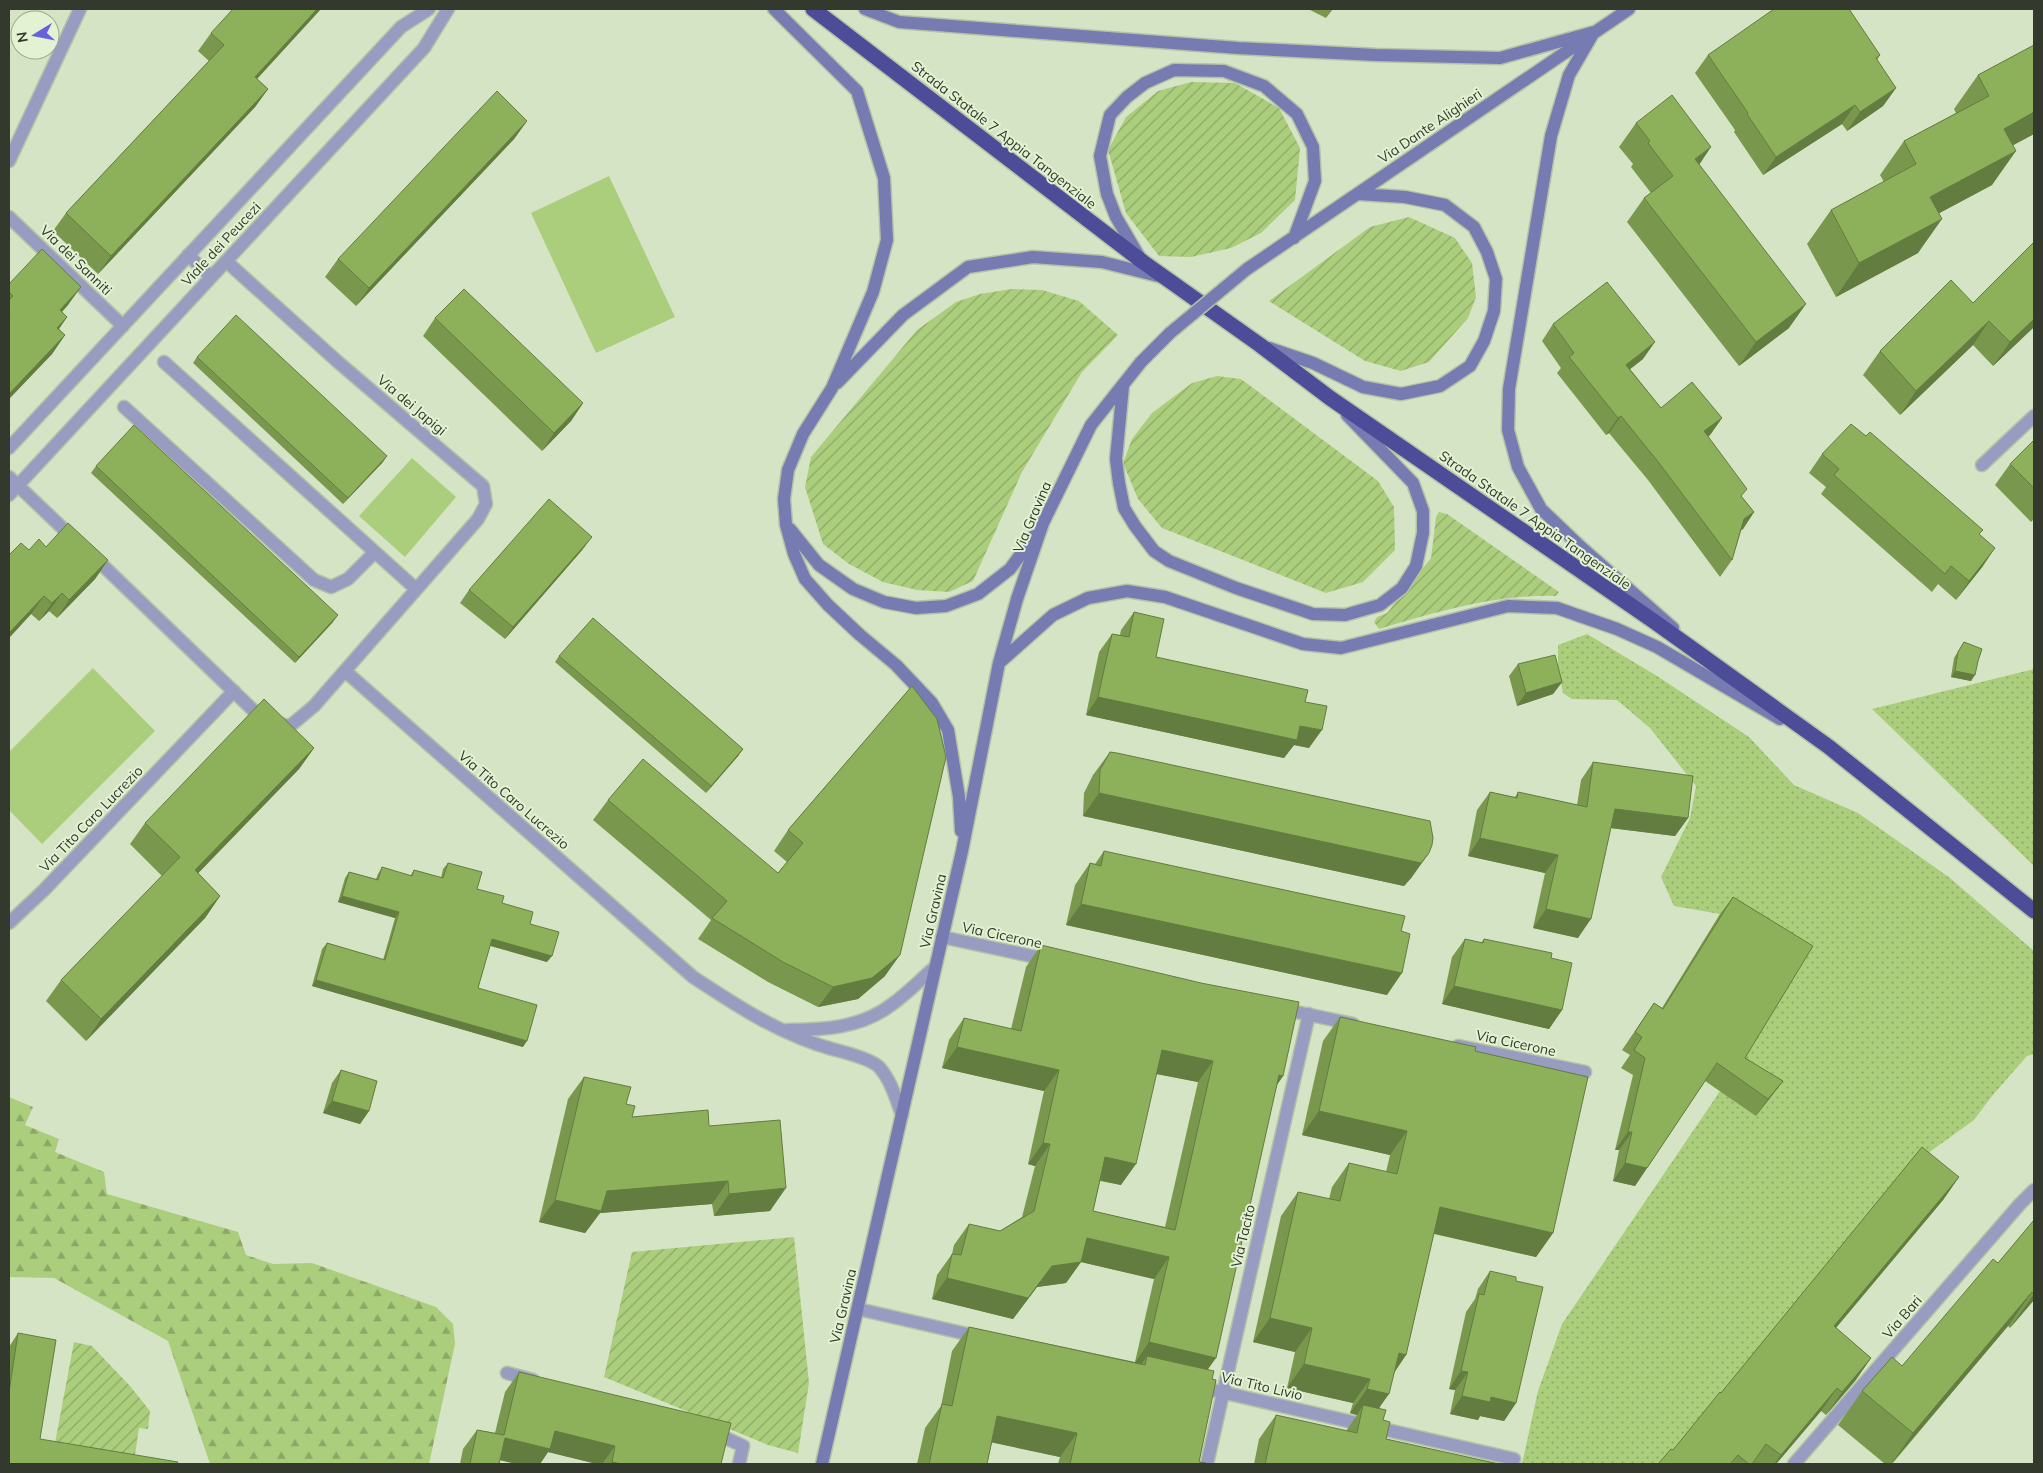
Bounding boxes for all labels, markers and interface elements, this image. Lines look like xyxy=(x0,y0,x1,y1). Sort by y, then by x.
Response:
north arrow xyxy=(10,10,60,60)
text: N xyxy=(12,30,32,44)
street label: Strada Statale 7 Appia Tangenziale xyxy=(908,57,1100,213)
street label: Via Dante Alighieri xyxy=(1375,85,1485,167)
street label: Viale dei Peucezi xyxy=(177,198,265,290)
street label: Via dei Sanniti xyxy=(36,221,116,299)
street label: Via dei Japigi xyxy=(374,371,450,439)
street label: Strada Statale 7 Appia Tangenziale xyxy=(1436,447,1634,593)
street label: Via Gravina xyxy=(1009,478,1055,556)
street label: Via Tito Caro Lucrezio xyxy=(455,747,573,853)
street label: Via Tito Caro Lucrezio xyxy=(35,762,147,876)
street label: Via Gravina xyxy=(916,872,950,950)
street label: Via Cicerone xyxy=(960,918,1044,952)
street label: Via Cicerone xyxy=(1474,1026,1558,1060)
street label: Via Tacito xyxy=(1227,1203,1259,1269)
street label: Via Gravina xyxy=(826,1267,860,1345)
street label: Via Bari xyxy=(1878,1292,1926,1342)
street label: Via Tito Livio xyxy=(1219,1368,1305,1404)

